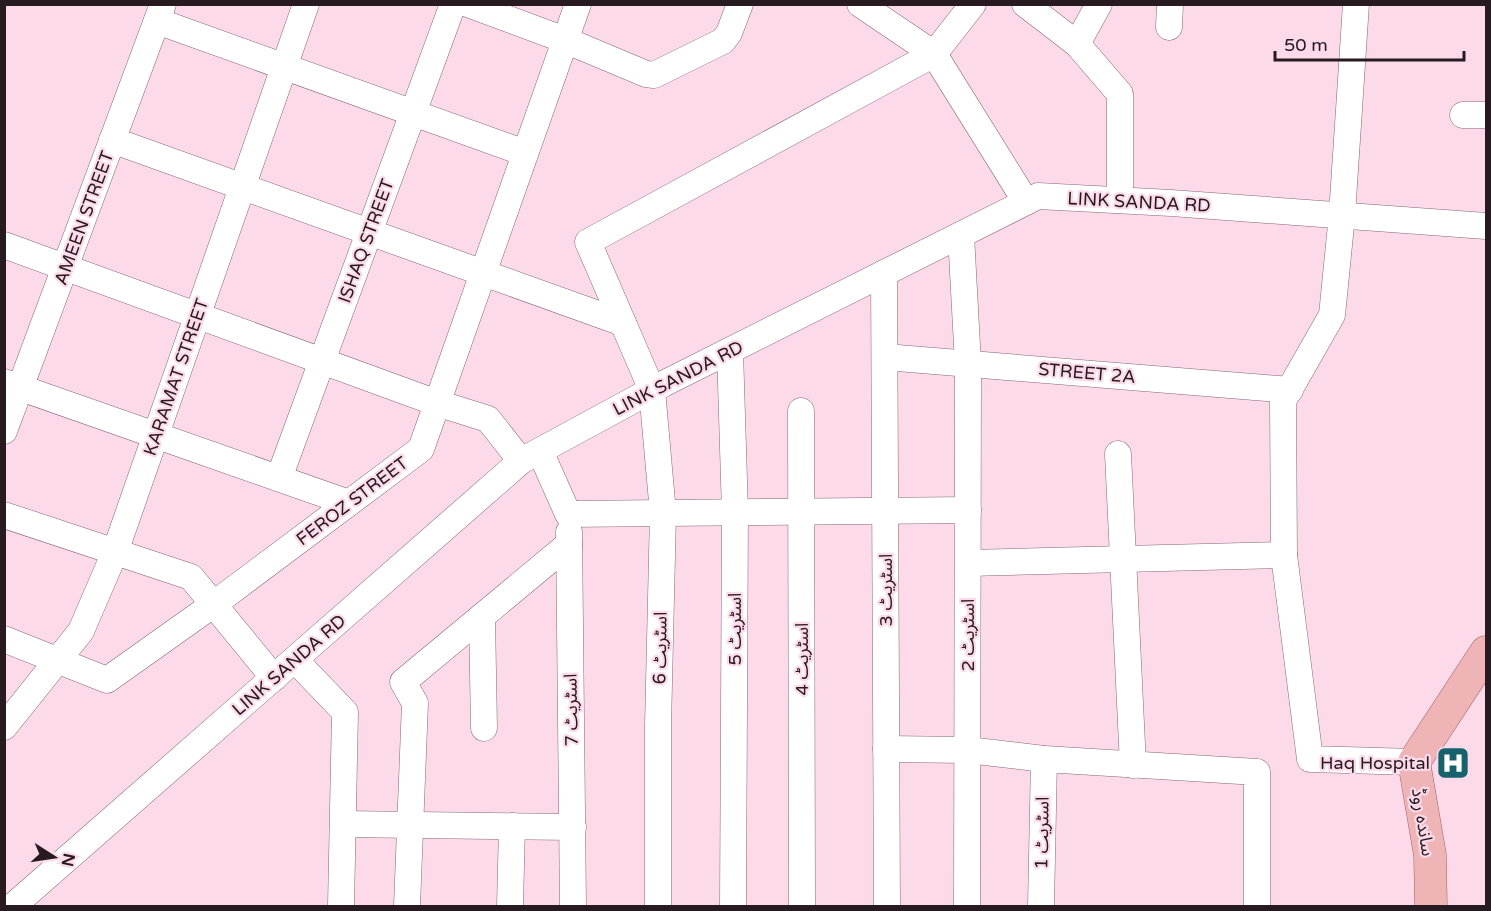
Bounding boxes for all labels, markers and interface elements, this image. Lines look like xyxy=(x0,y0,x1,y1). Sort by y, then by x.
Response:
scale bar xyxy=(1275,24,1464,62)
text: 50 m xyxy=(1284,34,1328,56)
street label: AMEEN STREET xyxy=(50,148,118,288)
street label: ISHAQ STREET xyxy=(333,176,399,306)
street label: LINK SANDA RD xyxy=(1067,187,1211,217)
street label: KARAMAT STREET xyxy=(139,295,213,459)
street label: LINK SANDA RD xyxy=(609,336,747,420)
street label: STREET 2A xyxy=(1037,358,1137,388)
street label: FEROZ STREET xyxy=(292,452,412,550)
street label: اسٹریٹ 3 xyxy=(875,554,897,626)
street label: اسٹریٹ 5 xyxy=(724,593,746,665)
street label: اسٹریٹ 2 xyxy=(957,599,979,671)
street label: LINK SANDA RD xyxy=(228,610,350,720)
street label: اسٹریٹ 6 xyxy=(648,611,672,685)
street label: اسٹریٹ 4 xyxy=(791,623,813,695)
street label: اسٹریٹ 7 xyxy=(559,673,583,747)
hospital icon: Haq Hospital xyxy=(1435,745,1471,781)
place label: Haq Hospital xyxy=(1320,752,1430,774)
street label: ساندہ روڈ xyxy=(1407,786,1439,858)
street label: اسٹریٹ 1 xyxy=(1030,796,1054,870)
north arrow xyxy=(24,827,84,887)
text: N xyxy=(57,852,79,868)

